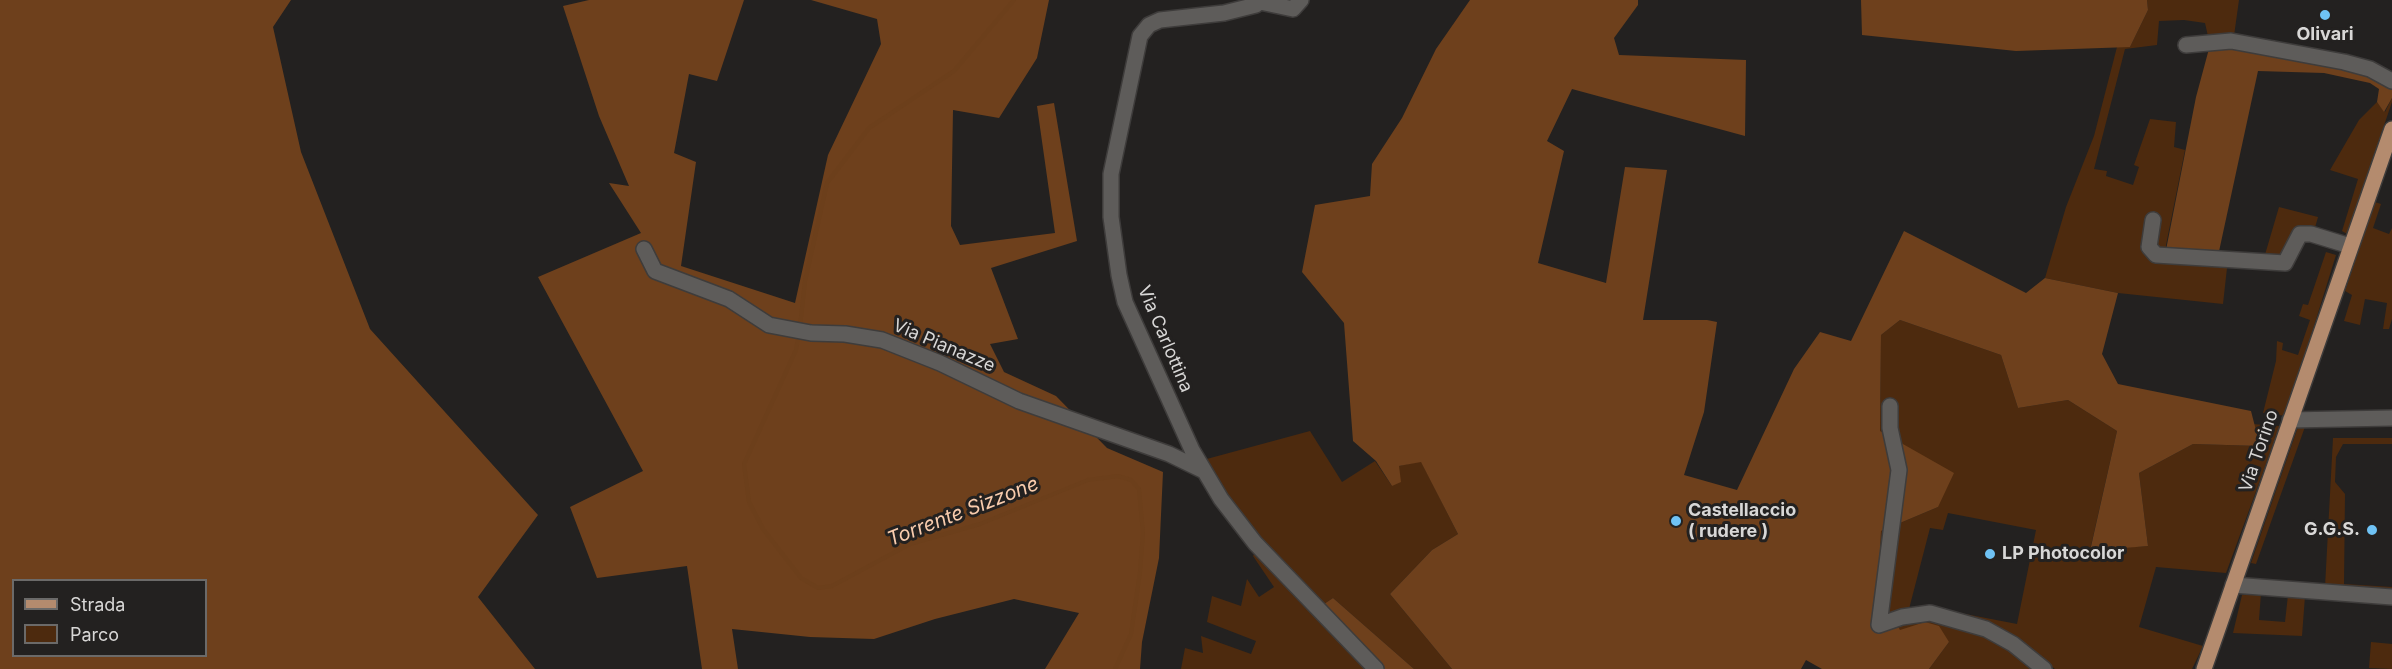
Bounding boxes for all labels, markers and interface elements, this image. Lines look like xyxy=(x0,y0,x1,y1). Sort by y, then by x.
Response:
marker: Olivari xyxy=(2318,8,2332,22)
place label: Olivari xyxy=(2296,24,2354,46)
street label: Via Carlottina xyxy=(1133,282,1197,396)
street label: Via Pianazze xyxy=(890,315,998,377)
street label: Via Torino xyxy=(2235,407,2283,495)
water label: Torrente Sizzone xyxy=(884,472,1042,552)
place label: Castellaccio ( rudere ) xyxy=(1688,500,1796,542)
marker: Castellaccio ( rudere ) xyxy=(1669,514,1683,528)
place label: G.G.S. xyxy=(2304,519,2360,541)
marker: G.G.S. xyxy=(2365,523,2379,537)
place label: LP Photocolor xyxy=(2002,543,2124,565)
marker: LP Photocolor xyxy=(1983,547,1997,561)
legend xyxy=(12,579,207,657)
text: Strada xyxy=(70,594,125,615)
text: Parco xyxy=(70,624,119,645)

